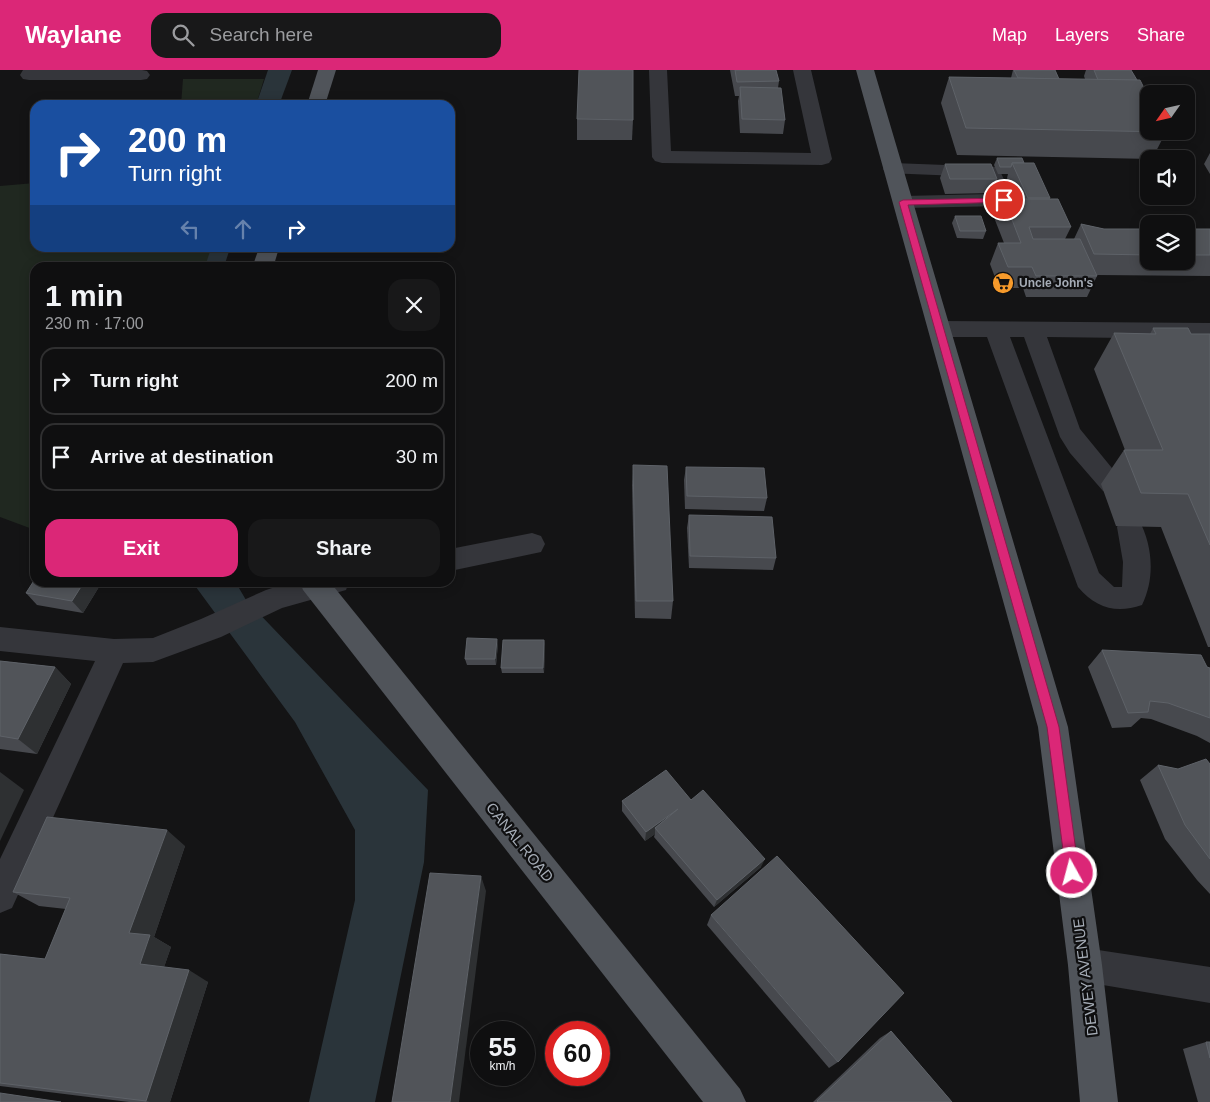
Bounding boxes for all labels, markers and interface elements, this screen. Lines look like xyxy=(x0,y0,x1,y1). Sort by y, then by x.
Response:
search box xyxy=(151,13,501,58)
text: Waylane xyxy=(25,21,121,48)
icon: search xyxy=(169,21,197,49)
text: Search here xyxy=(209,24,313,45)
text: Map xyxy=(992,25,1027,45)
text: Layers xyxy=(1055,25,1109,45)
text: Share xyxy=(1137,25,1185,45)
north arrow xyxy=(1140,85,1195,140)
map controls xyxy=(1140,85,1195,270)
icon: right xyxy=(45,120,110,185)
text: 200 m xyxy=(128,120,227,159)
button: sound xyxy=(1140,150,1195,205)
text: Turn right xyxy=(128,161,221,186)
pin xyxy=(983,179,1025,221)
icon: arrive xyxy=(990,186,1018,214)
icon: left xyxy=(176,215,204,243)
icon: ahead xyxy=(229,215,257,243)
icon: right xyxy=(282,215,310,243)
button: layers xyxy=(1140,215,1195,270)
supermarket icon: Uncle John's xyxy=(991,271,1015,295)
place label: Uncle John's xyxy=(1019,276,1094,290)
text: 1 min xyxy=(45,279,123,312)
button: close xyxy=(388,279,440,331)
text: 230 m · 17:00 xyxy=(45,315,144,332)
icon: right xyxy=(47,367,75,395)
text: Turn right xyxy=(90,370,178,391)
text: 200 m xyxy=(385,370,438,391)
icon: arrive xyxy=(47,443,75,471)
text: Arrive at destination xyxy=(90,446,274,467)
text: 30 m xyxy=(396,446,438,467)
button: Exit xyxy=(45,519,238,577)
button: Share xyxy=(248,519,440,577)
street label: CANAL ROAD xyxy=(483,799,557,885)
position arrow xyxy=(1045,846,1097,898)
street label: DEWEY AVENUE xyxy=(1069,917,1101,1037)
speed limit sign: 60 xyxy=(545,1021,610,1086)
text: 55 xyxy=(489,1033,516,1061)
text: km/h xyxy=(489,1059,516,1073)

